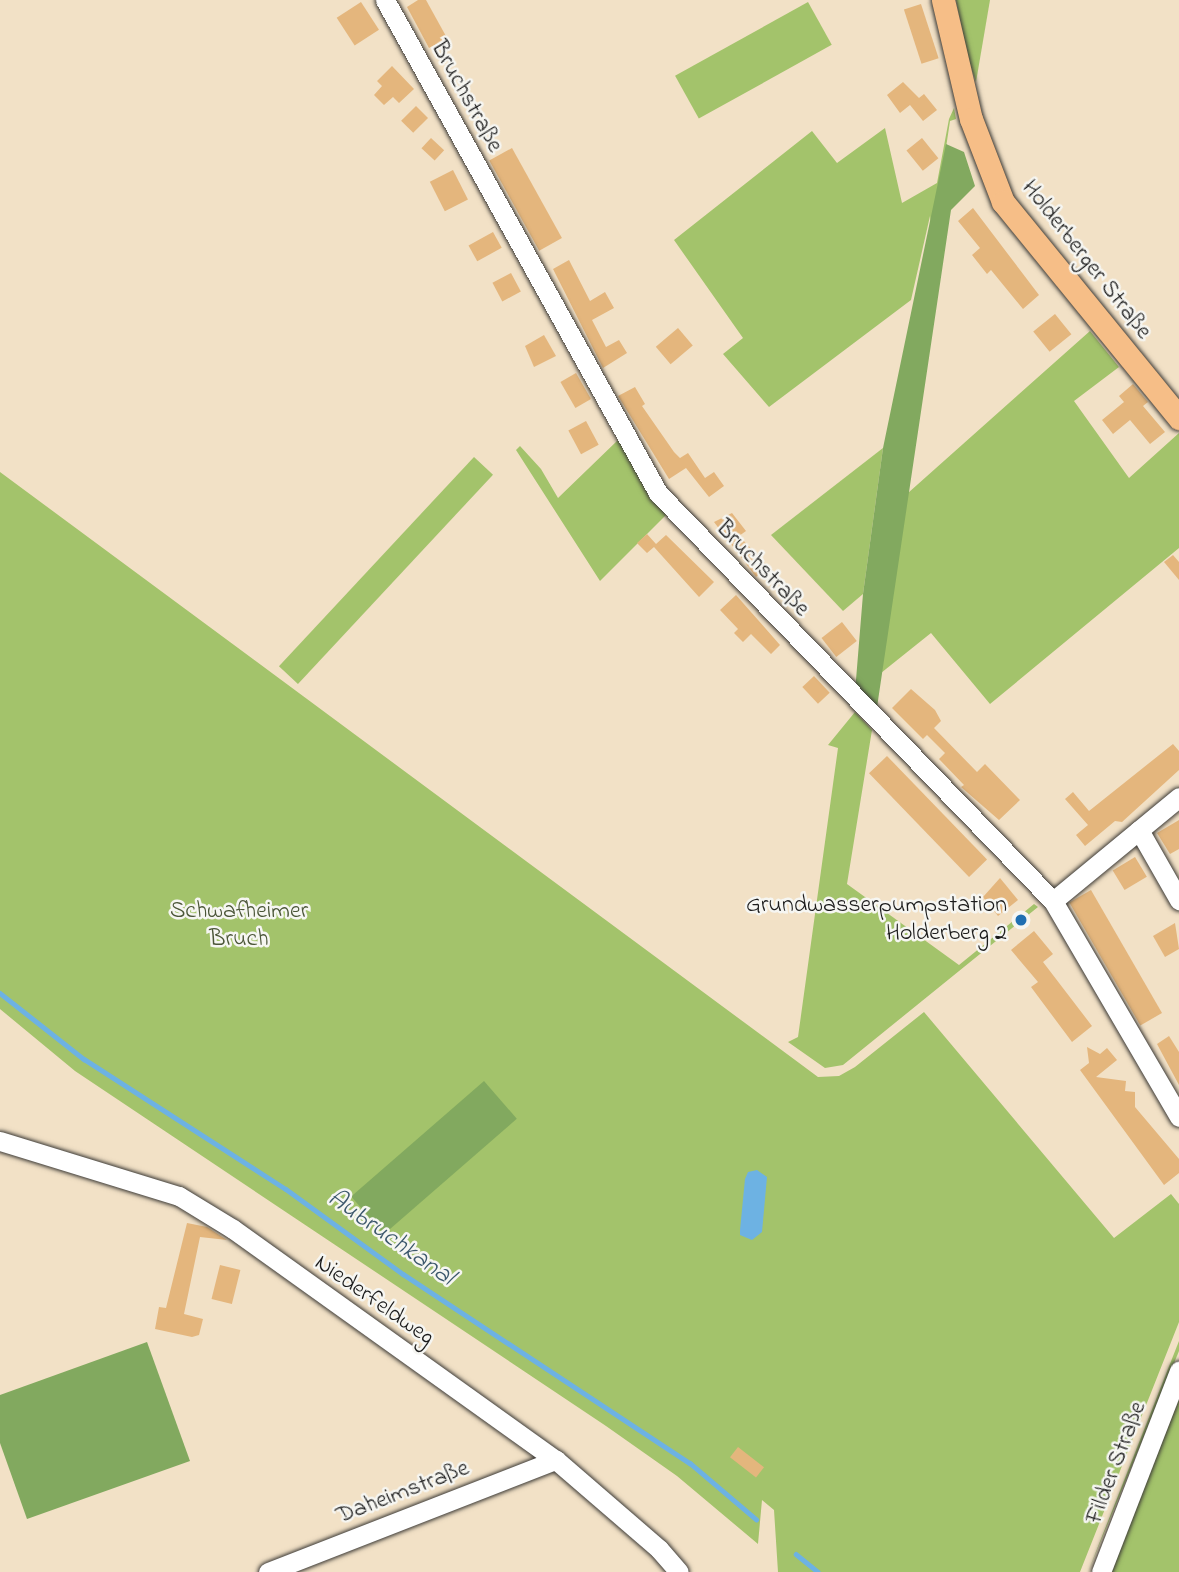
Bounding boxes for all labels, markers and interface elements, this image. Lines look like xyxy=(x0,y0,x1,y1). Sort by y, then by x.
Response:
street label: Bruchstraße xyxy=(424,36,508,158)
street label: Holderberger Straße xyxy=(1015,175,1157,345)
street label: Bruchstraße xyxy=(709,515,815,623)
place label: Grundwasserpumpstation Holderberg 2 xyxy=(746,892,1007,948)
park label: Schwafheimer Bruch xyxy=(170,898,308,954)
marker: Grundwasserpumpstation Holderberg 2 xyxy=(1013,912,1029,928)
water label: Aubruchkanal xyxy=(320,1184,460,1294)
street label: Niederfeldweg xyxy=(309,1249,439,1353)
street label: Filder Straße xyxy=(1080,1398,1154,1528)
street label: Daheimstraße xyxy=(333,1455,473,1531)

